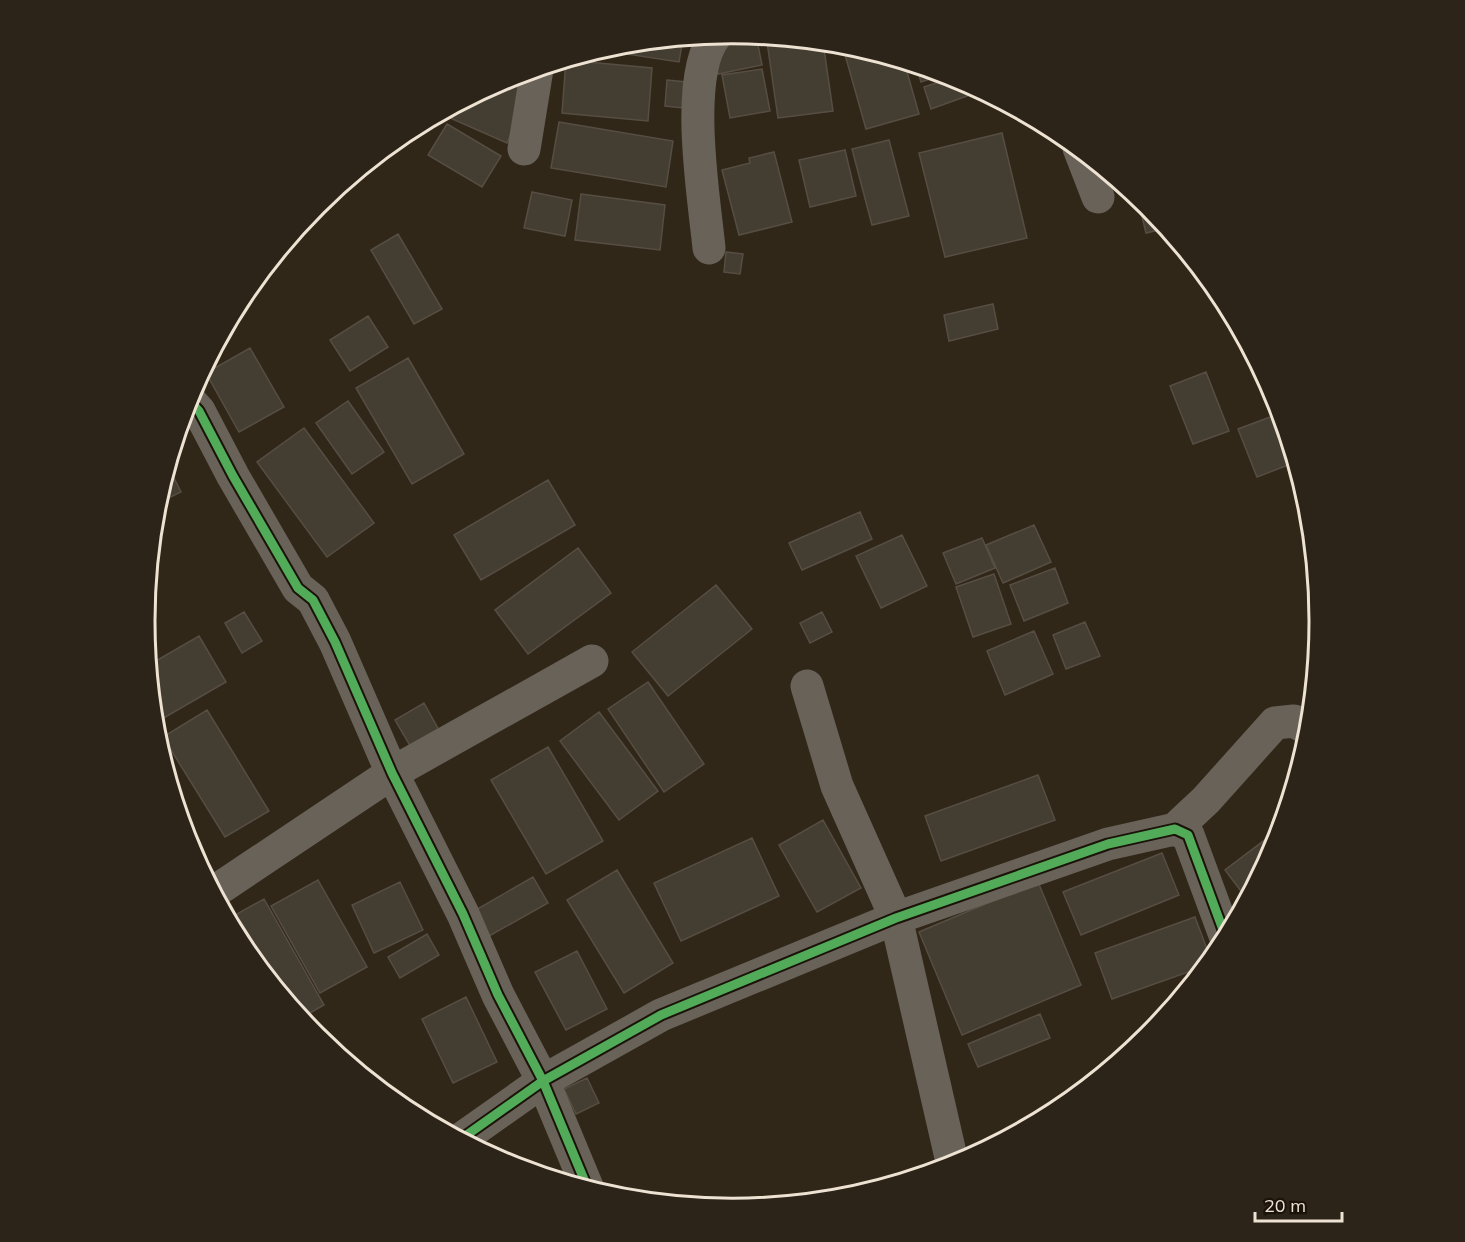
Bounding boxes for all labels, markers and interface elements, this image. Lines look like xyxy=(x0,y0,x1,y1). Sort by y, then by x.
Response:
scale bar xyxy=(1255,1185,1342,1223)
text: 20 m xyxy=(1264,1194,1306,1217)

